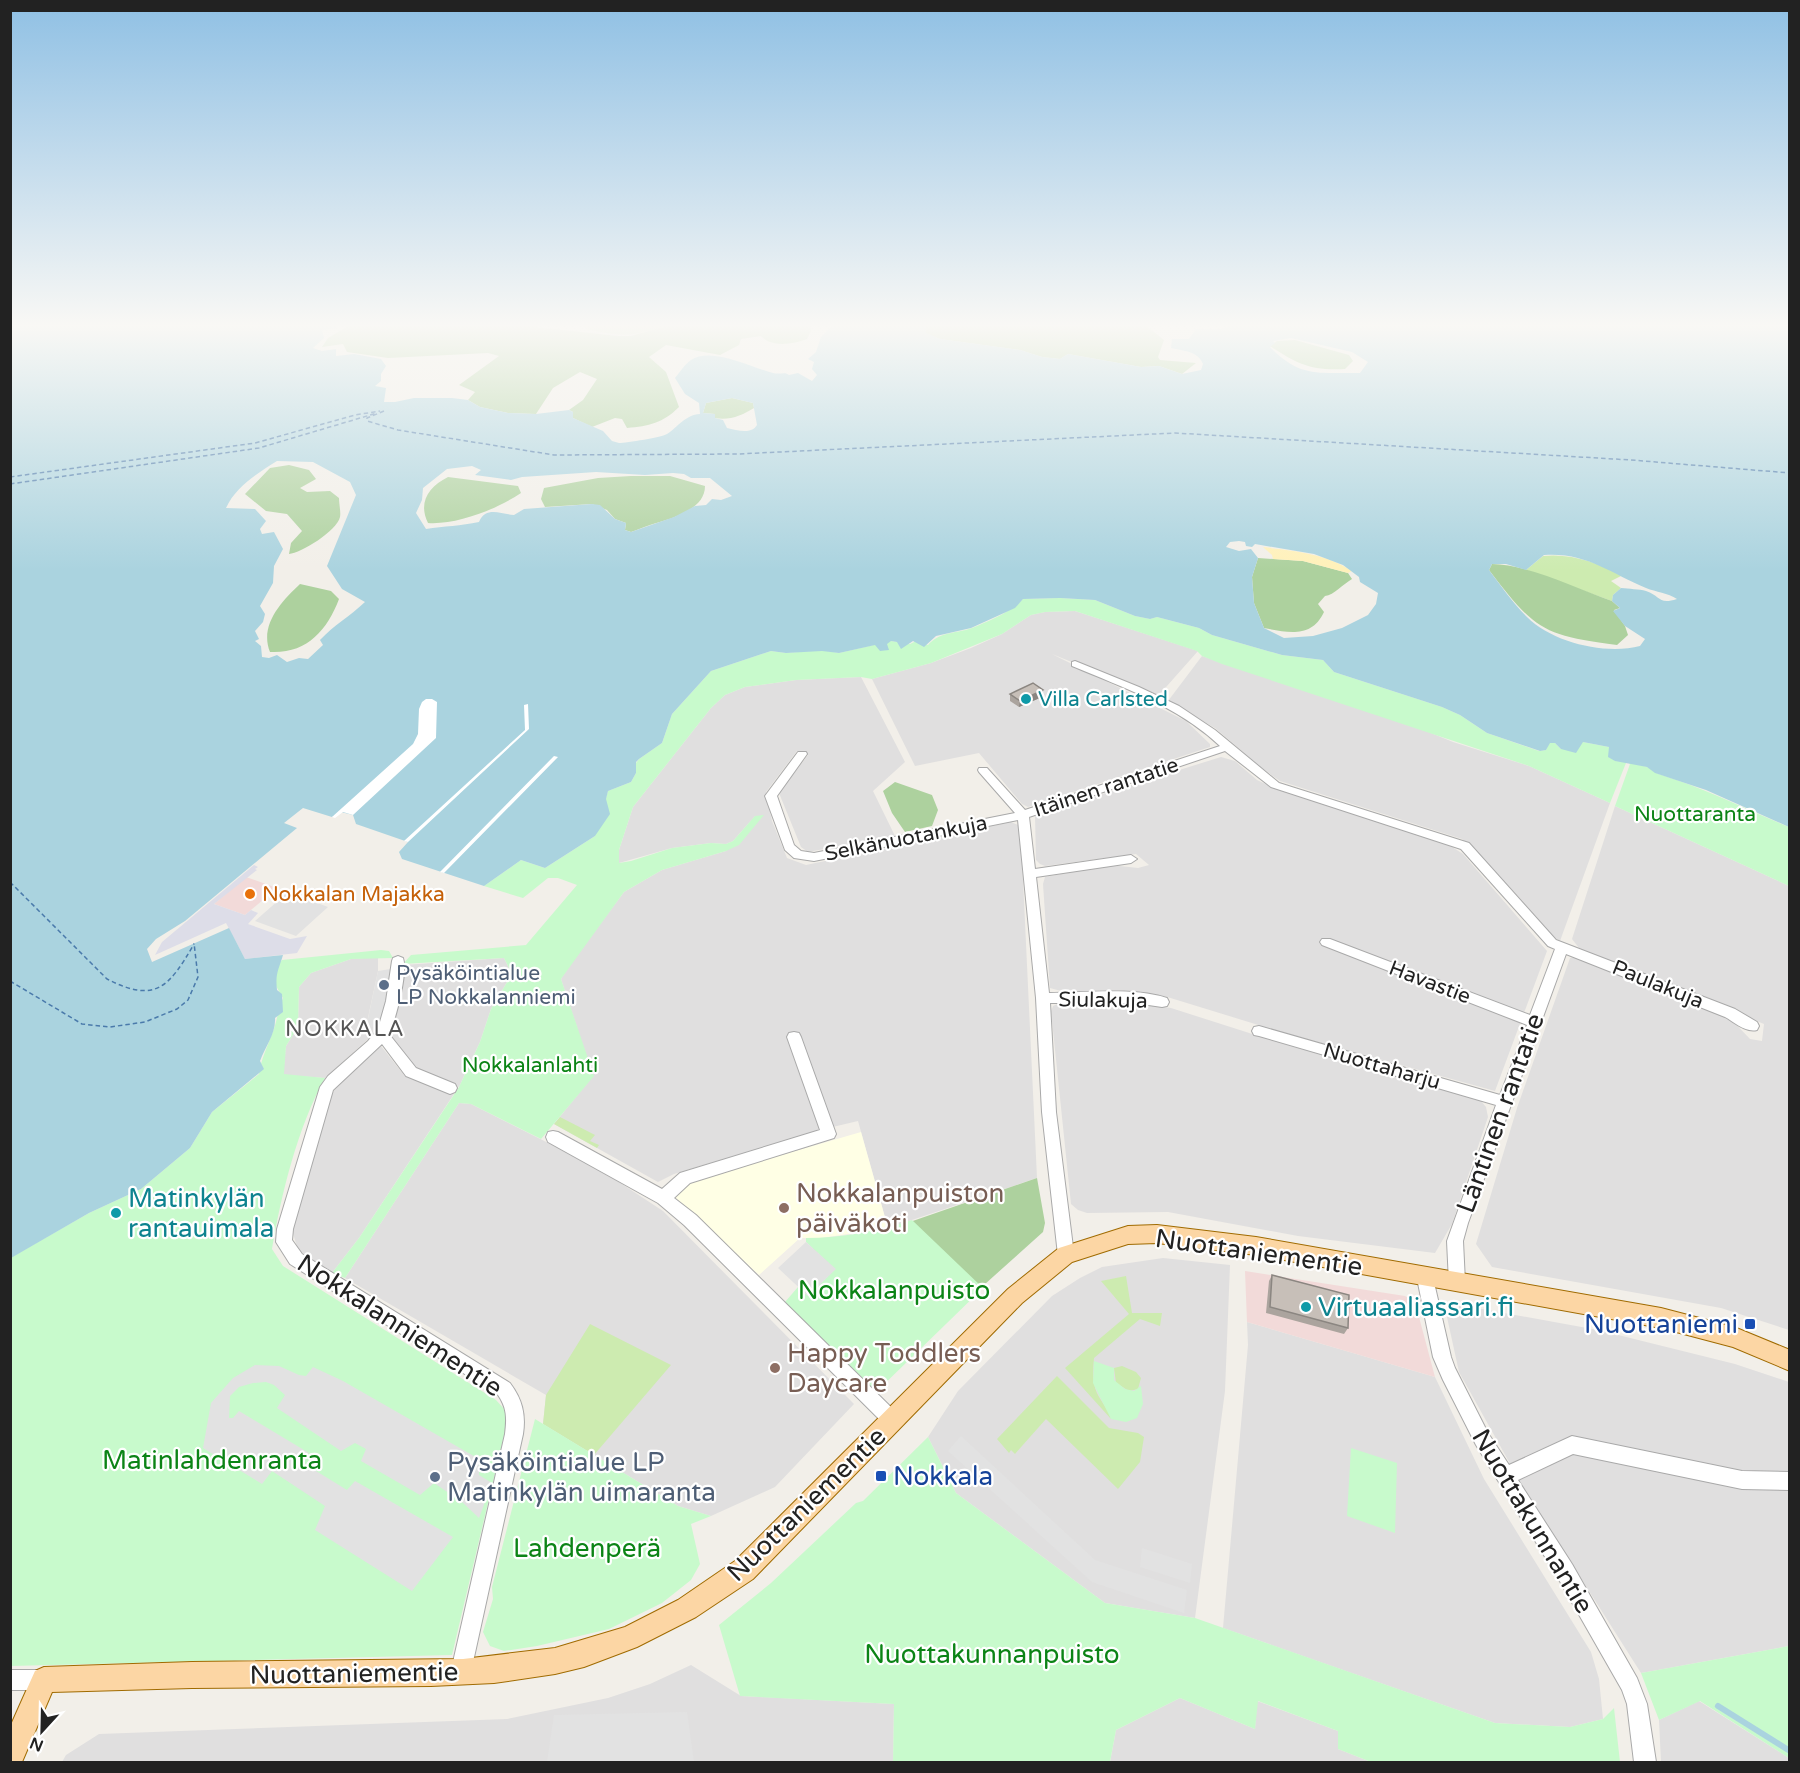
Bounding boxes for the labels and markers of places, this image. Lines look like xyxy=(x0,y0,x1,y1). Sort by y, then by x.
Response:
place label: Villa Carlsted xyxy=(1038,687,1168,712)
marker: Villa Carlsted xyxy=(1019,692,1033,706)
place label: Nokkalan Majakka xyxy=(262,882,445,907)
marker: Nokkalan Majakka xyxy=(243,887,257,901)
place label: Pysäköintialue LP Nokkalanniemi xyxy=(396,961,576,1010)
marker: Pysäköintialue LP Nokkalanniemi xyxy=(377,978,391,992)
place label: Nokkalanpuiston päiväkoti xyxy=(796,1178,1004,1239)
place label: Matinkylän rantauimala xyxy=(128,1183,274,1244)
marker: Nokkalanpuiston päiväkoti xyxy=(777,1201,791,1215)
marker: Matinkylän rantauimala xyxy=(109,1206,123,1220)
place label: Virtuaaliassari.fi xyxy=(1318,1292,1514,1323)
marker: Virtuaaliassari.fi xyxy=(1299,1300,1313,1314)
place label: Nuottaniemi xyxy=(1584,1309,1738,1340)
marker: Nuottaniemi xyxy=(1743,1317,1757,1331)
place label: Happy Toddlers Daycare xyxy=(787,1338,981,1399)
marker: Happy Toddlers Daycare xyxy=(768,1361,782,1375)
place label: Pysäköintialue LP Matinkylän uimaranta xyxy=(447,1447,716,1508)
place label: Nokkala xyxy=(893,1461,993,1492)
marker: Nokkala xyxy=(874,1469,888,1483)
marker: Pysäköintialue LP Matinkylän uimaranta xyxy=(428,1470,442,1484)

